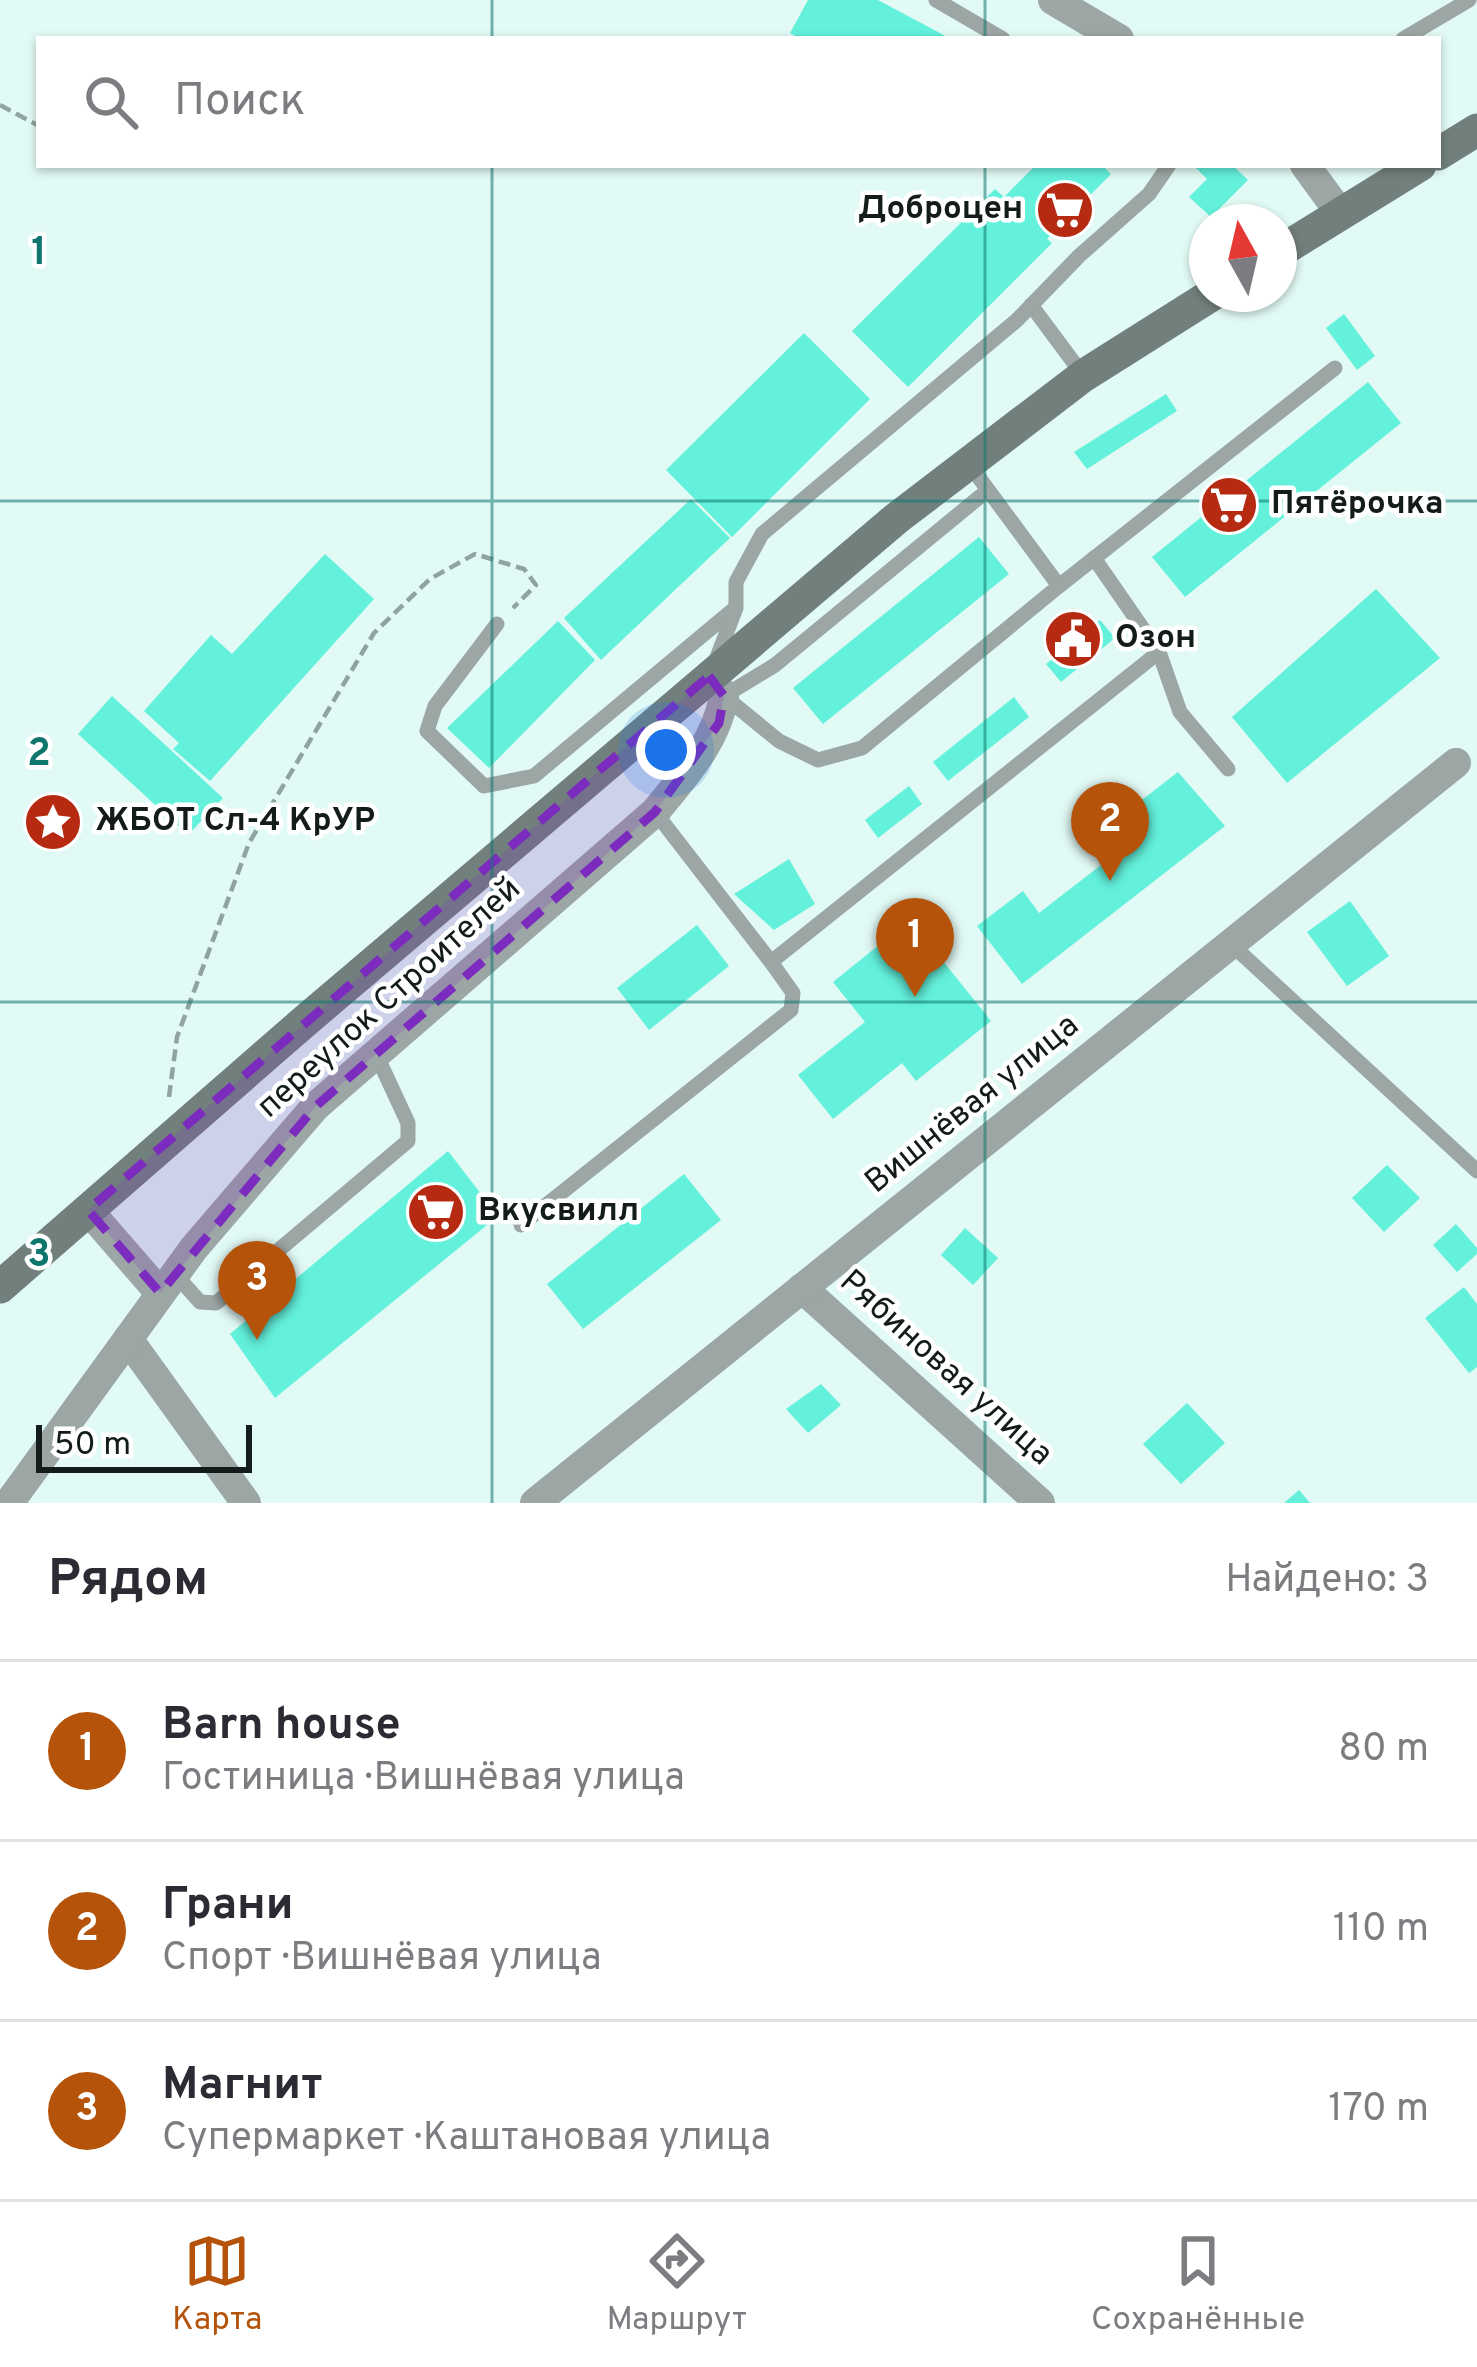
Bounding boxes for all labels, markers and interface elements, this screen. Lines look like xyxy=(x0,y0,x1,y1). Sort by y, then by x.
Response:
search box xyxy=(36,36,1441,168)
icon: search xyxy=(78,69,144,135)
text: Поиск xyxy=(174,74,305,131)
supermarket icon: Доброцен xyxy=(1034,179,1096,241)
place label: Доброцен xyxy=(858,189,1023,231)
north arrow xyxy=(1189,204,1297,312)
text: 1 xyxy=(31,230,47,279)
supermarket icon: Пятёрочка xyxy=(1198,474,1260,536)
place label: Пятёрочка xyxy=(1271,484,1443,526)
public building icon: Озон xyxy=(1042,608,1104,670)
place label: Озон xyxy=(1115,618,1196,660)
your location xyxy=(636,720,696,780)
text: 2 xyxy=(27,731,51,780)
pin: 2 xyxy=(1071,782,1149,881)
place icon: ЖБОТ Сл-4 КрУР xyxy=(22,791,84,853)
place label: ЖБОТ Сл-4 КрУР xyxy=(95,801,375,843)
street label: переулок Строителей xyxy=(249,869,531,1129)
pin: 1 xyxy=(876,898,954,997)
street label: Вишнёвая улица xyxy=(857,1006,1089,1204)
supermarket icon: Вкусвилл xyxy=(405,1181,467,1243)
place label: Вкусвилл xyxy=(478,1191,639,1233)
text: 3 xyxy=(27,1232,51,1281)
pin: 3 xyxy=(218,1241,296,1340)
street label: Рябиновая улица xyxy=(829,1262,1061,1476)
scale bar xyxy=(36,1419,252,1472)
text: 50 m xyxy=(54,1425,131,1467)
text: Рядом xyxy=(48,1549,208,1614)
text: Найдено: 3 xyxy=(1225,1557,1429,1606)
text: Barn house xyxy=(162,1698,401,1755)
text: 1 xyxy=(79,1726,95,1775)
text: 80 m xyxy=(1338,1726,1429,1775)
text: Гостиница · Вишнёвая улица xyxy=(162,1755,685,1804)
text: Грани xyxy=(162,1878,294,1935)
text: 2 xyxy=(75,1906,99,1955)
text: 110 m xyxy=(1333,1906,1429,1955)
text: Спорт · Вишнёвая улица xyxy=(162,1935,602,1984)
text: Магнит xyxy=(162,2058,322,2115)
text: 3 xyxy=(75,2086,99,2135)
text: 170 m xyxy=(1328,2086,1429,2135)
text: Супермаркет · Каштановая улица xyxy=(162,2115,771,2164)
tab: Карта xyxy=(172,2228,262,2342)
tab: Маршрут xyxy=(606,2228,747,2342)
tab: Сохранённые xyxy=(1091,2228,1305,2342)

